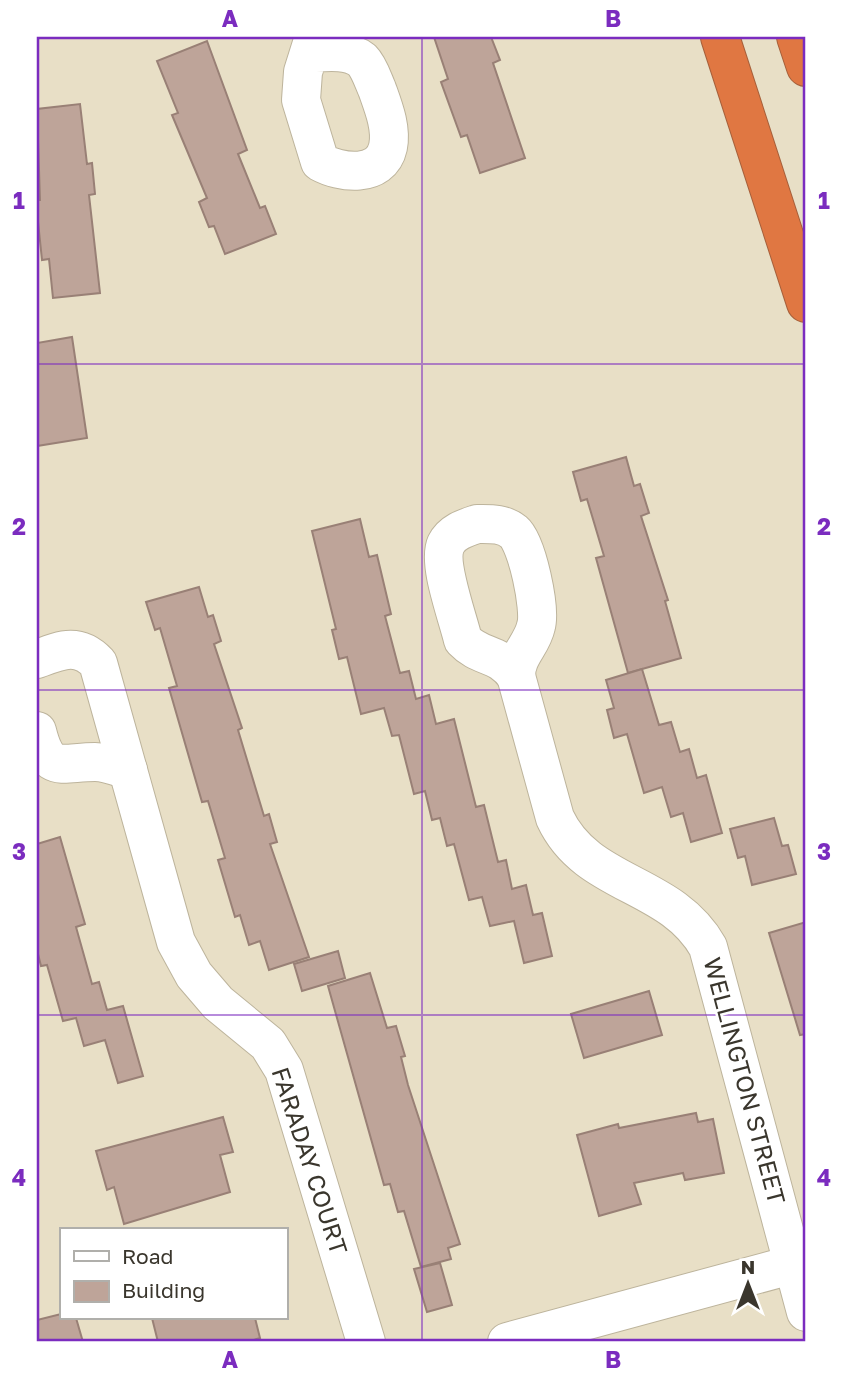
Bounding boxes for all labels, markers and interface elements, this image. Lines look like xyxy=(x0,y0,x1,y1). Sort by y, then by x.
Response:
text: A xyxy=(222,4,239,32)
text: B xyxy=(605,4,621,32)
text: 1 xyxy=(13,186,25,214)
text: 1 xyxy=(818,186,830,214)
text: 2 xyxy=(12,512,26,540)
text: 2 xyxy=(817,512,831,540)
text: 3 xyxy=(12,837,26,865)
text: 3 xyxy=(817,837,831,865)
street label: WELLINGTON STREET xyxy=(699,954,792,1207)
street label: FARADAY COURT xyxy=(266,1063,354,1258)
text: 4 xyxy=(12,1163,26,1191)
text: 4 xyxy=(817,1163,831,1191)
legend xyxy=(60,1228,287,1320)
text: Road xyxy=(122,1243,173,1269)
north arrow xyxy=(714,1250,784,1320)
text: N xyxy=(741,1255,755,1278)
text: Building xyxy=(122,1277,205,1303)
text: A xyxy=(222,1345,239,1373)
text: B xyxy=(605,1345,621,1373)

